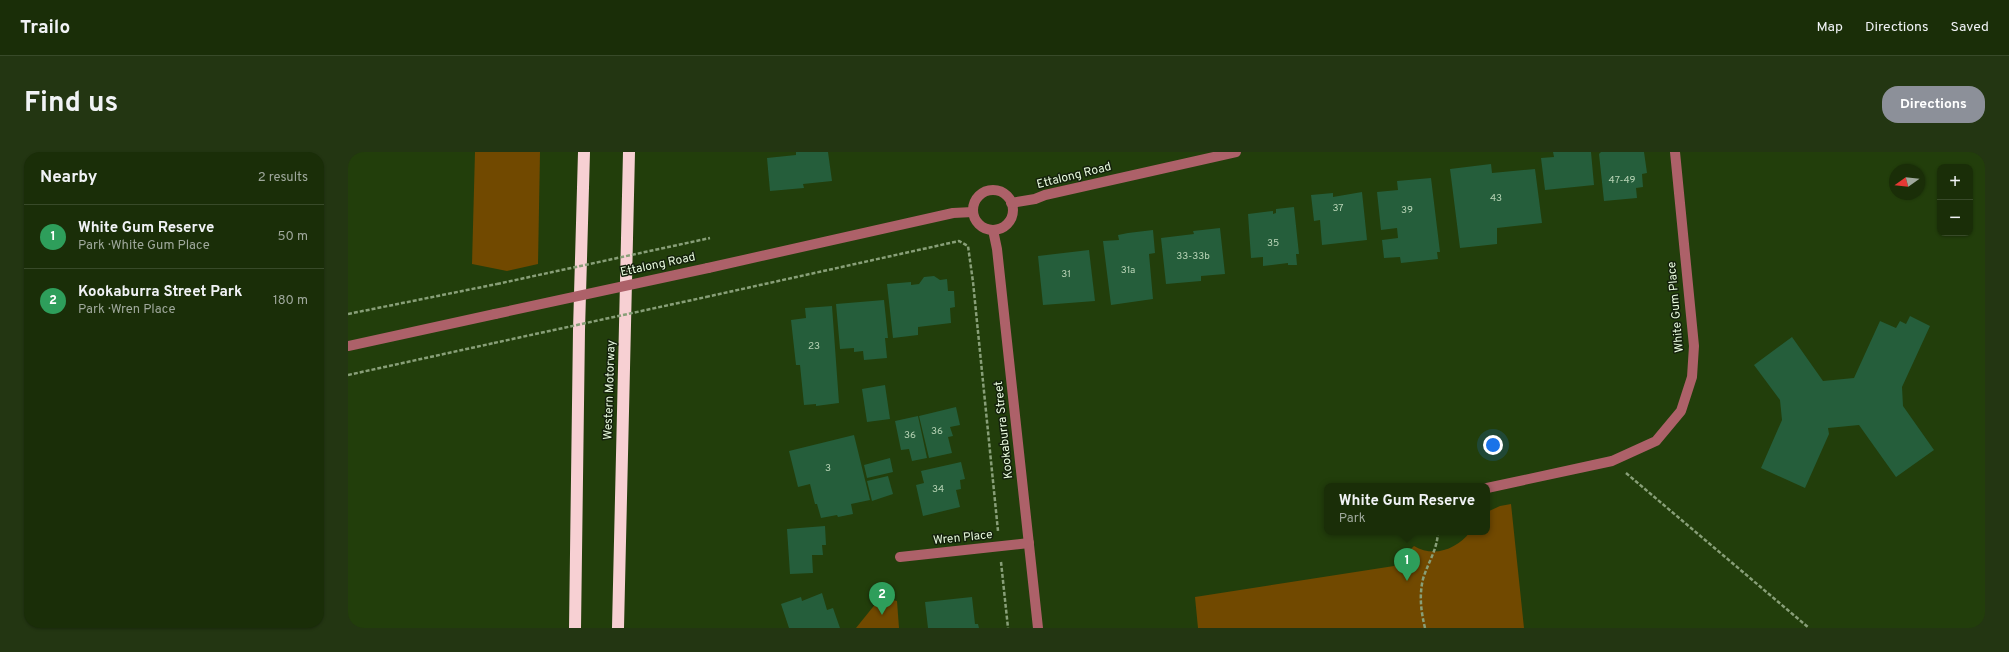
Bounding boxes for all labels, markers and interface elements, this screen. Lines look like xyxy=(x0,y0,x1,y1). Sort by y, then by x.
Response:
text: Trailo xyxy=(20,16,70,40)
text: Map xyxy=(1817,19,1843,36)
text: Directions xyxy=(1865,19,1929,36)
text: Saved xyxy=(1951,19,1989,36)
text: Find us xyxy=(24,86,118,122)
button: Directions xyxy=(1882,86,1985,123)
street label: Ettalong Road xyxy=(1035,159,1113,193)
north arrow xyxy=(1889,164,1925,200)
map controls xyxy=(1937,164,1973,236)
button: + xyxy=(1937,164,1973,200)
text: Nearby xyxy=(40,167,97,189)
text: 2 results xyxy=(258,170,308,186)
house number: 47-49 xyxy=(1609,174,1635,187)
house number: 43 xyxy=(1490,192,1502,205)
button: − xyxy=(1937,200,1973,236)
house number: 37 xyxy=(1332,202,1344,215)
house number: 39 xyxy=(1401,204,1413,217)
text: White Gum Reserve xyxy=(78,219,214,238)
text: 1 xyxy=(50,229,56,245)
text: 50 m xyxy=(278,229,308,245)
house number: 35 xyxy=(1267,237,1279,250)
text: Park · White Gum Place xyxy=(78,238,210,254)
street label: Ettalong Road xyxy=(619,249,697,281)
house number: 33-33b xyxy=(1176,250,1210,263)
street label: White Gum Place xyxy=(1664,261,1688,353)
house number: 31a xyxy=(1121,264,1135,277)
house number: 31 xyxy=(1061,268,1071,281)
text: Kookaburra Street Park xyxy=(78,283,242,302)
text: 2 xyxy=(49,293,57,309)
text: 180 m xyxy=(273,293,308,309)
text: Park · Wren Place xyxy=(78,302,175,318)
street label: Western Motorway xyxy=(600,340,620,440)
house number: 23 xyxy=(808,340,820,353)
street label: Kookaburra Street xyxy=(991,380,1017,480)
house number: 36 xyxy=(931,425,943,438)
house number: 36 xyxy=(904,429,916,442)
your location xyxy=(1483,435,1503,455)
house number: 3 xyxy=(825,462,831,475)
house number: 34 xyxy=(932,483,944,496)
popup xyxy=(1324,483,1490,535)
text: White Gum Reserve xyxy=(1339,492,1475,511)
text: Park xyxy=(1339,511,1366,527)
street label: Wren Place xyxy=(932,527,994,549)
pin: 1 xyxy=(1394,548,1420,581)
pin: 2 xyxy=(869,582,895,615)

